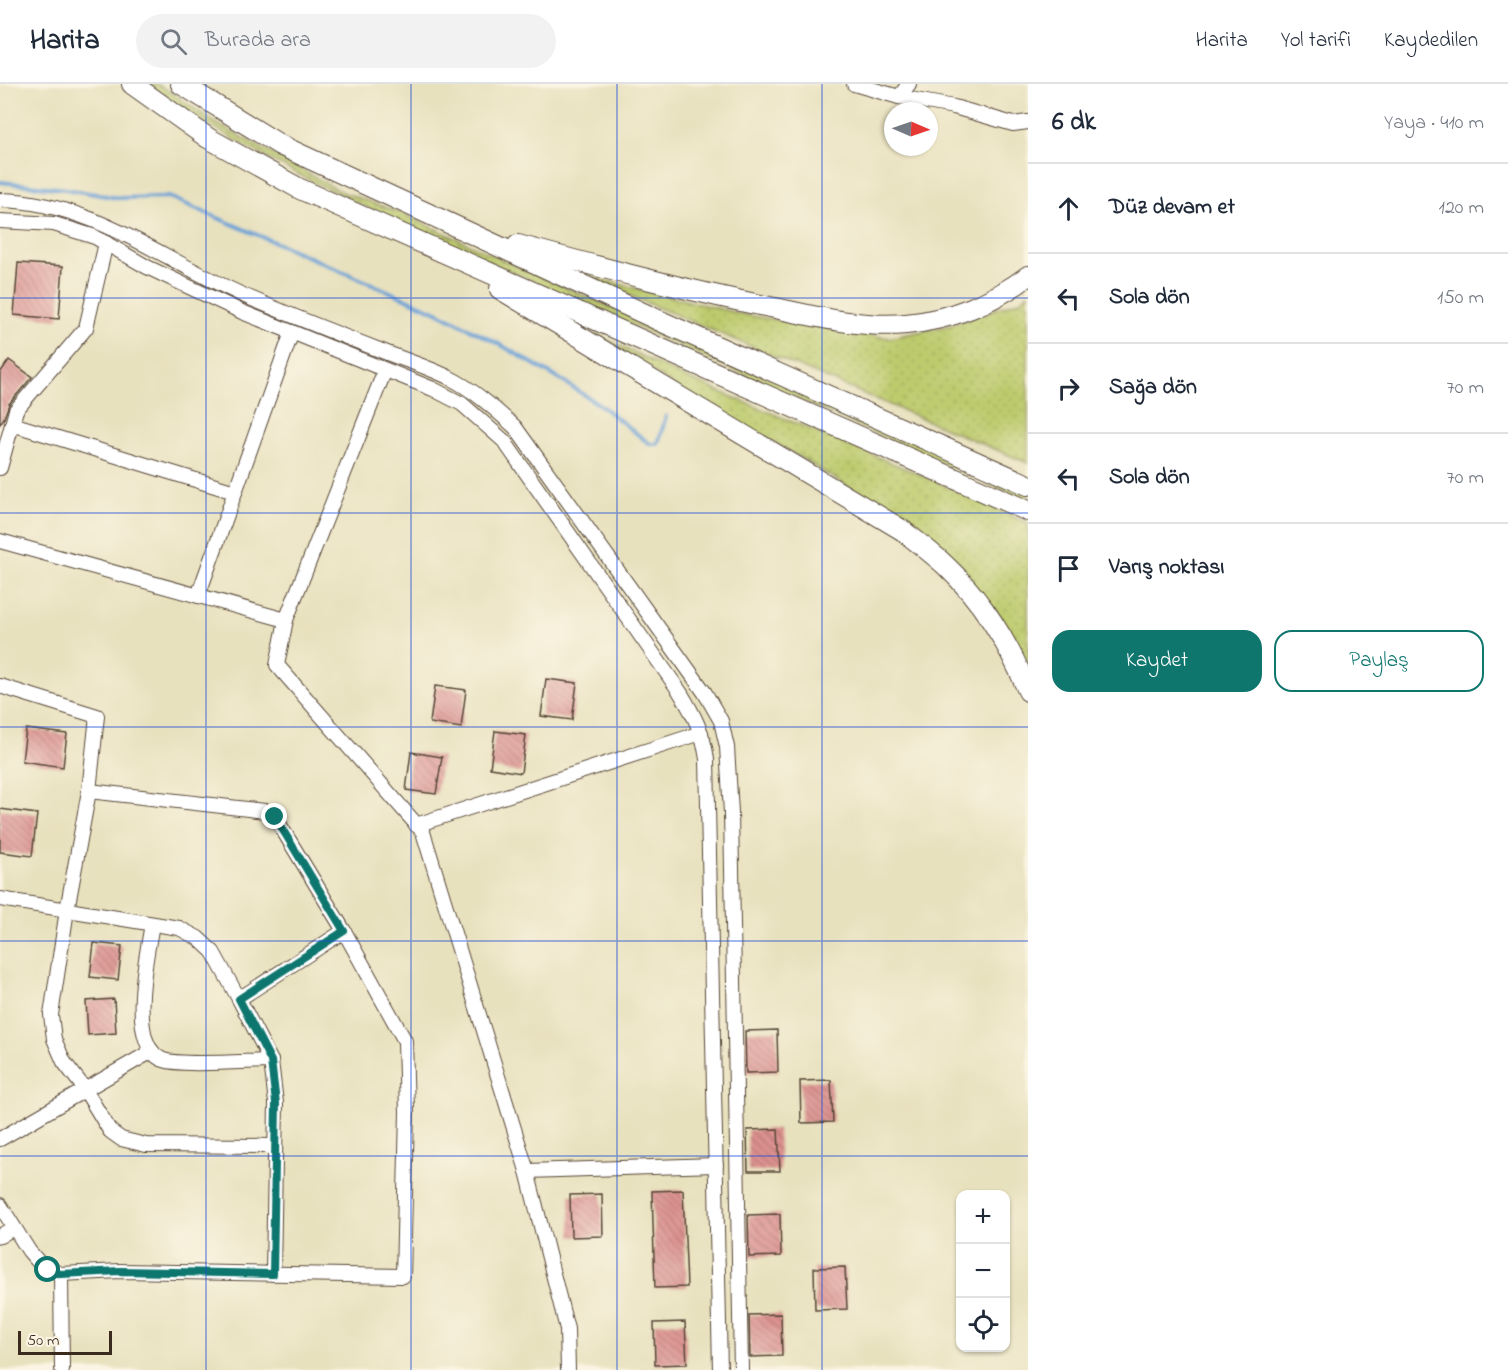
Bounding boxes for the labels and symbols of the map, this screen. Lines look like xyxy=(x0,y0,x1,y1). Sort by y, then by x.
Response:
north arrow xyxy=(884,102,938,156)
route end xyxy=(261,803,287,829)
route start xyxy=(34,1256,60,1282)
scale bar xyxy=(18,1328,112,1356)

